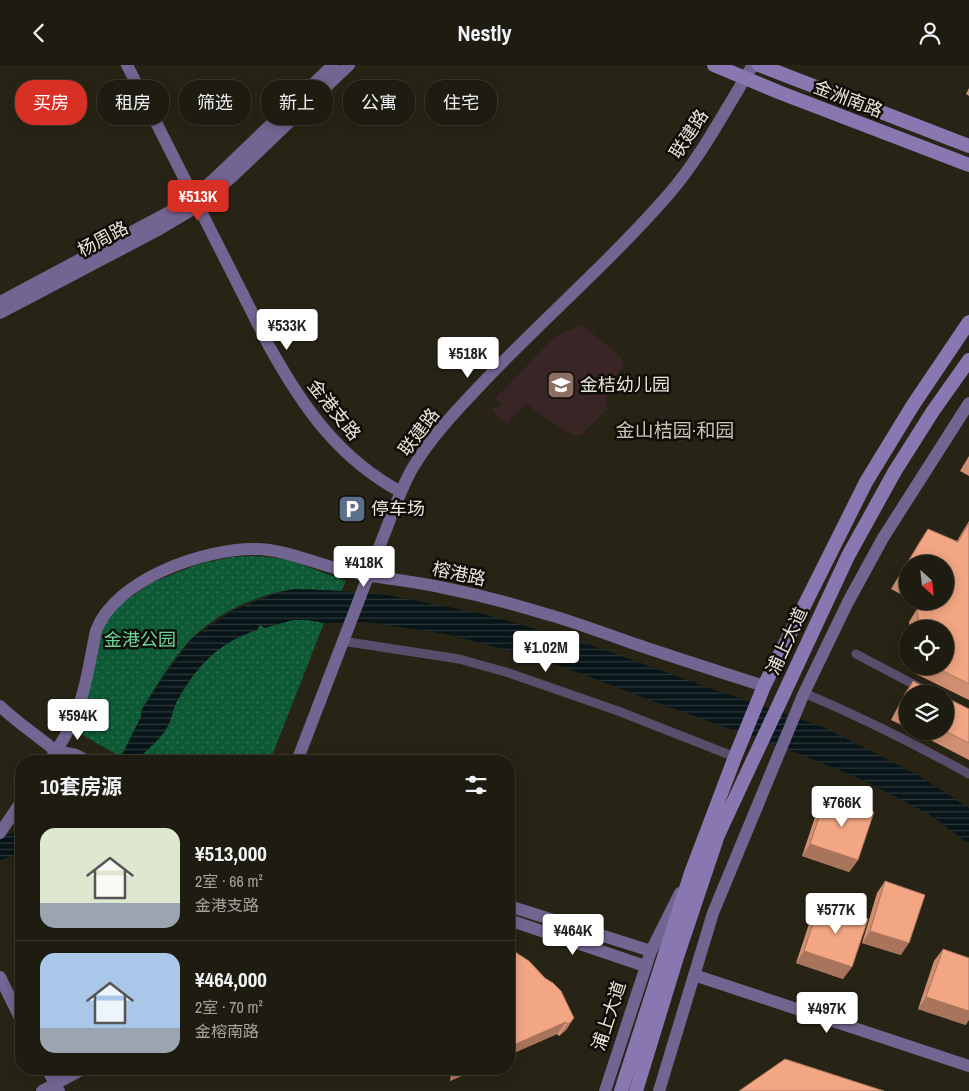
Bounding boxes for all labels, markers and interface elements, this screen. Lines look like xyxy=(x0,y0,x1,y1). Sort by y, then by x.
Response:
text: Nestly xyxy=(457,18,512,48)
icon: back xyxy=(25,19,53,47)
icon: person xyxy=(916,19,944,47)
street label: 金洲南路 xyxy=(810,74,886,123)
chip: 买房 xyxy=(15,80,87,125)
chip: 租房 xyxy=(97,80,169,125)
chip: 筛选 xyxy=(179,80,251,125)
chip: 新上 xyxy=(261,80,333,125)
chip: 公寓 xyxy=(343,80,415,125)
chip: 住宅 xyxy=(425,80,497,125)
street label: 联建路 xyxy=(663,104,714,163)
pin: ¥513K xyxy=(163,179,233,222)
text: ¥513K xyxy=(179,185,217,207)
street label: 杨周路 xyxy=(73,215,132,262)
pin: ¥533K xyxy=(252,309,322,351)
text: ¥533K xyxy=(268,314,306,336)
pin: ¥518K xyxy=(433,337,503,379)
text: ¥518K xyxy=(449,342,487,364)
school or university icon: 金桔幼儿园 xyxy=(546,370,576,400)
place label: 金桔幼儿园 xyxy=(580,372,670,397)
street label: 金港支路 xyxy=(302,374,367,446)
street label: 联建路 xyxy=(392,403,445,461)
district label: 金山桔园·和园 xyxy=(616,417,734,443)
parking icon: 停车场 xyxy=(337,494,367,524)
place label: 停车场 xyxy=(371,496,425,521)
pin: ¥418K xyxy=(329,545,399,588)
text: ¥418K xyxy=(345,551,383,573)
north arrow xyxy=(899,555,954,610)
map controls xyxy=(899,555,954,740)
street label: 榕港路 xyxy=(430,556,488,591)
street label: 浦上大道 xyxy=(760,603,813,679)
button: locate xyxy=(899,620,954,675)
park label: 金港公园 xyxy=(104,627,176,652)
pin: ¥1.02M xyxy=(505,631,587,673)
text: ¥1.02M xyxy=(524,636,568,658)
button: layers xyxy=(899,685,954,740)
pin: ¥594K xyxy=(43,699,113,741)
text: ¥594K xyxy=(59,704,97,726)
icon: filters xyxy=(462,771,490,799)
text: 10套房源 xyxy=(40,772,122,801)
pin: ¥766K xyxy=(807,785,877,828)
text: ¥766K xyxy=(823,791,861,813)
text: ¥513,000 xyxy=(195,839,267,868)
icon: home xyxy=(80,848,140,908)
text: 2室 · 66 m² xyxy=(195,870,263,892)
pin: ¥577K xyxy=(801,893,871,935)
text: 金港支路 xyxy=(195,894,259,916)
text: ¥577K xyxy=(817,898,855,920)
pin: ¥464K xyxy=(538,913,608,956)
text: ¥464K xyxy=(554,919,592,941)
text: ¥464,000 xyxy=(195,965,267,994)
icon: home xyxy=(80,973,140,1033)
street label: 浦上大道 xyxy=(586,978,632,1054)
pin: ¥497K xyxy=(792,991,862,1034)
text: 2室 · 70 m² xyxy=(195,996,263,1018)
text: ¥497K xyxy=(808,997,846,1019)
text: 金榕南路 xyxy=(195,1020,259,1042)

